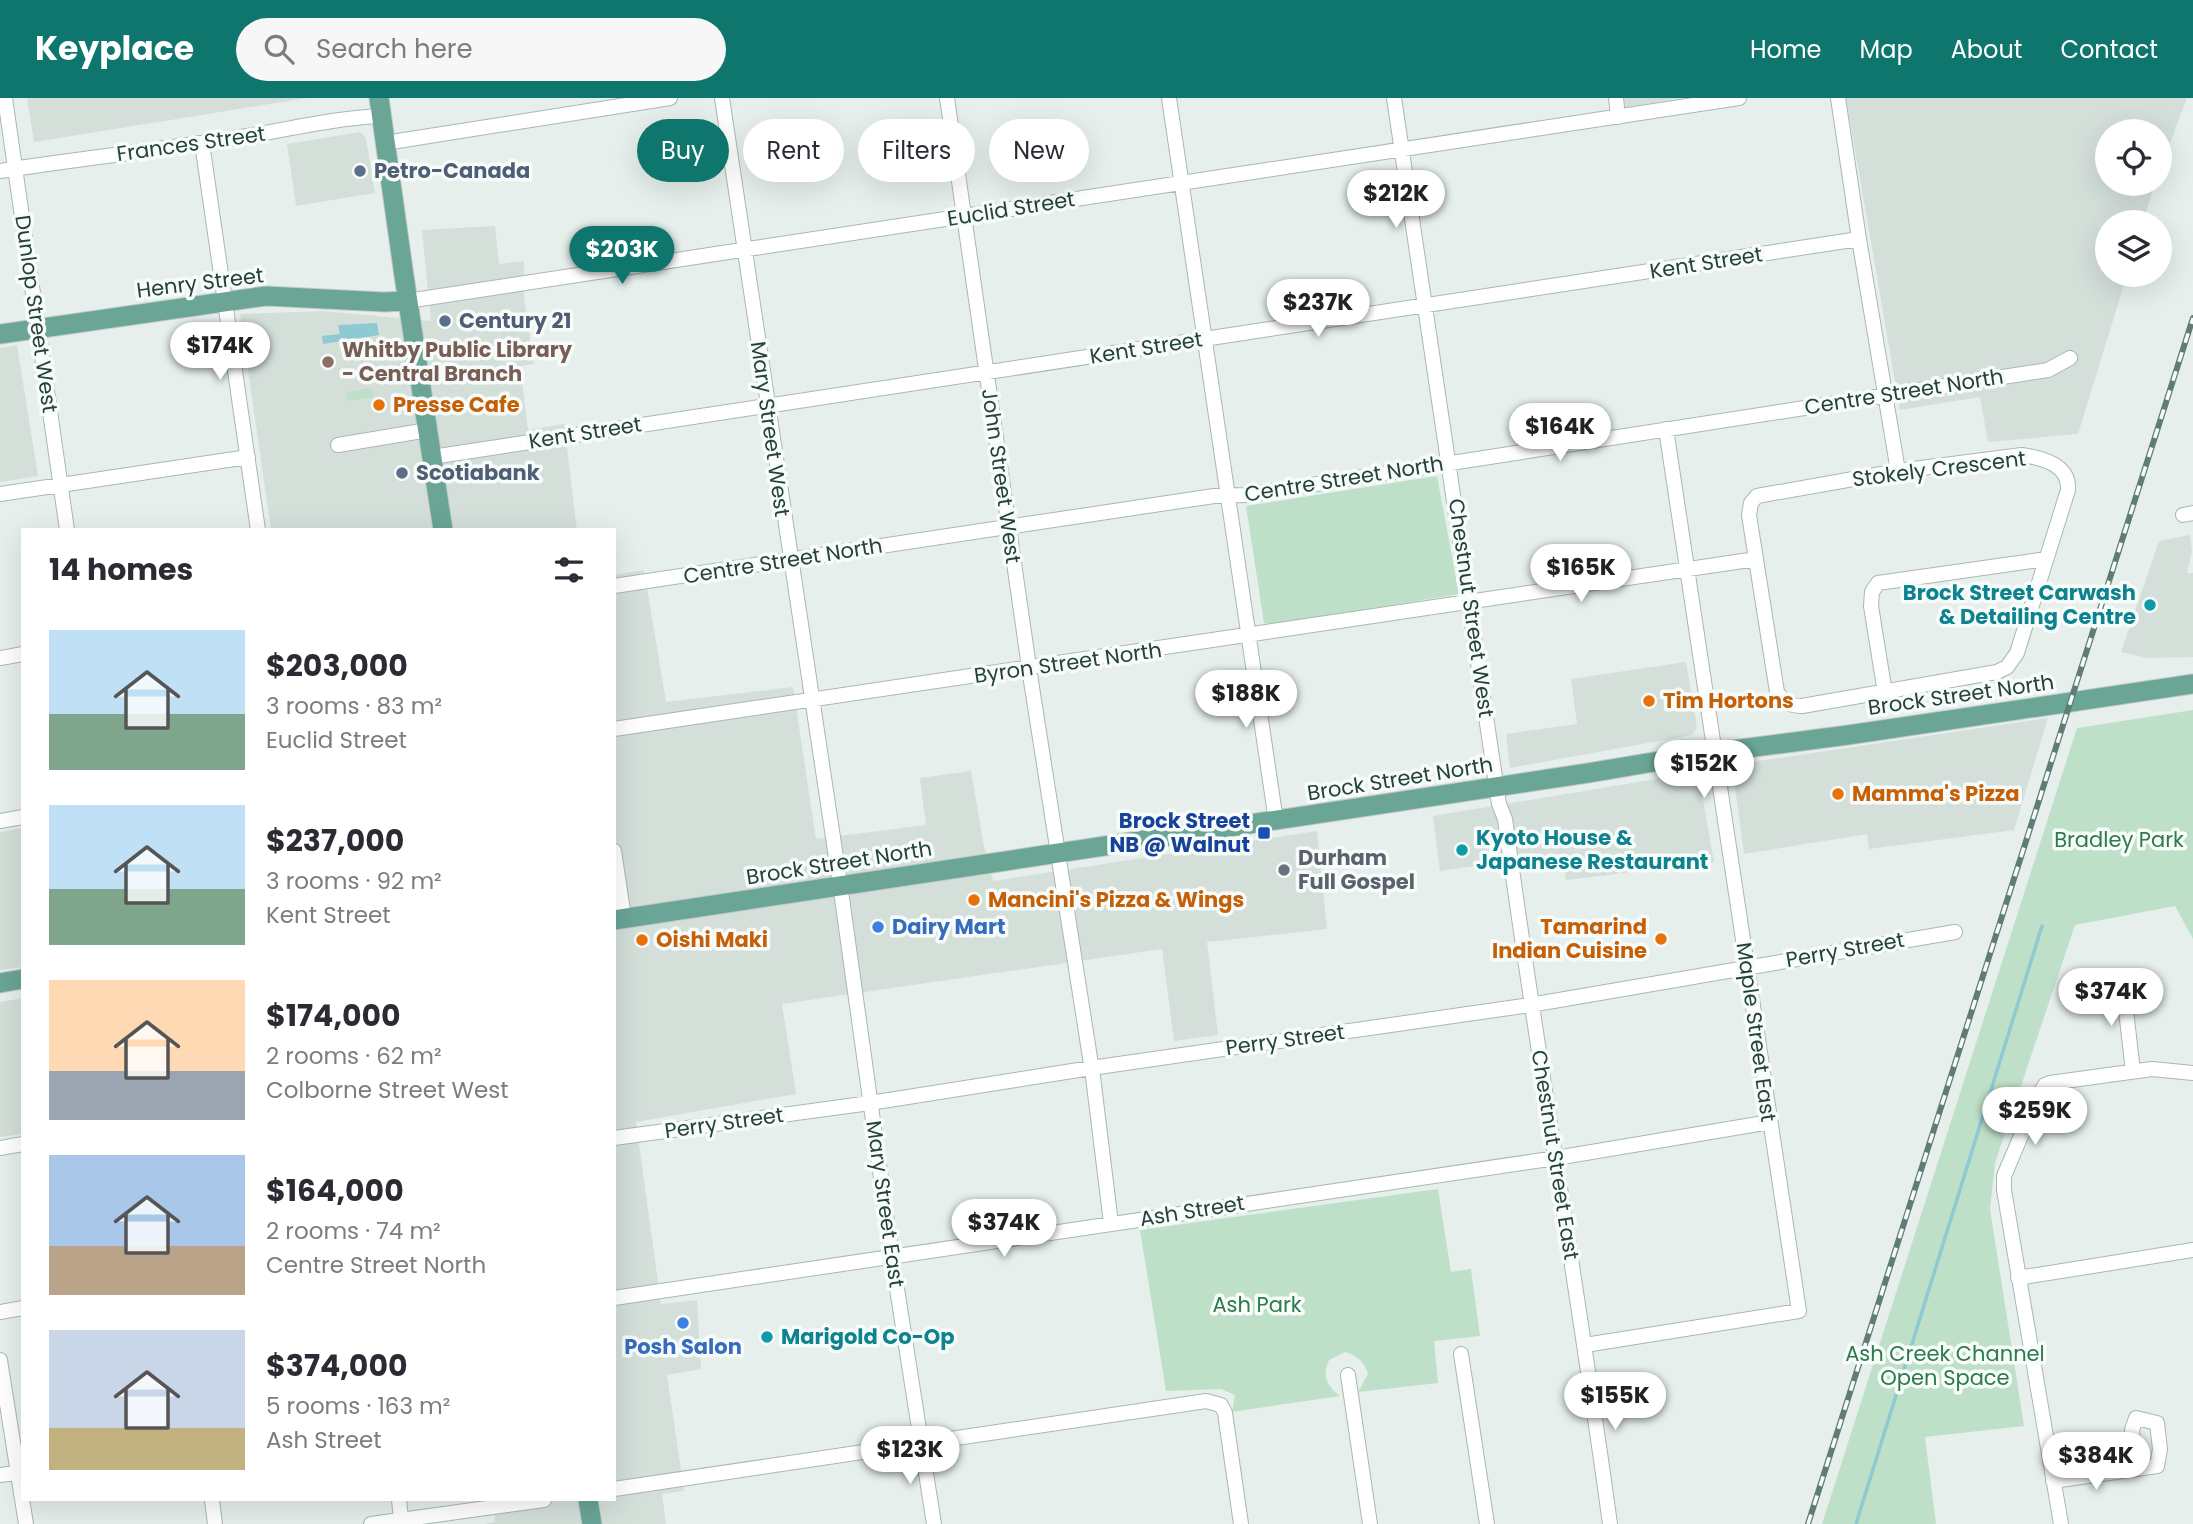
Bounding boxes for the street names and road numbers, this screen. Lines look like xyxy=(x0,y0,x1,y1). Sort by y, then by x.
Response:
street label: Frances Street xyxy=(115,119,267,168)
street label: Euclid Street xyxy=(945,184,1077,233)
street label: Dunlop Street West xyxy=(8,213,65,415)
street label: Kent Street xyxy=(1647,239,1764,286)
street label: Henry Street xyxy=(135,260,265,305)
street label: Kent Street xyxy=(1087,324,1204,371)
street label: Mary Street West xyxy=(744,339,797,518)
street label: Centre Street North xyxy=(1802,361,2005,422)
street label: John Street West xyxy=(975,387,1028,565)
street label: Kent Street xyxy=(526,409,643,456)
street label: Stokely Crescent xyxy=(1850,443,2027,494)
street label: Centre Street North xyxy=(1242,448,1445,509)
street label: Chestnut Street West xyxy=(1442,497,1501,719)
street label: Centre Street North xyxy=(681,530,884,591)
street label: Byron Street North xyxy=(972,635,1164,690)
street label: Brock Street North xyxy=(1866,667,2056,722)
street label: Brock Street North xyxy=(1305,750,1495,807)
street label: Brock Street North xyxy=(744,834,934,891)
street label: Perry Street xyxy=(1783,925,1906,974)
street label: Maple Street East xyxy=(1730,940,1783,1124)
street label: Perry Street xyxy=(1224,1017,1346,1062)
street label: Chestnut Street East xyxy=(1525,1048,1586,1262)
street label: Perry Street xyxy=(663,1100,785,1145)
street label: Mary Street East xyxy=(859,1119,912,1289)
street label: Ash Street xyxy=(1137,1188,1246,1233)

